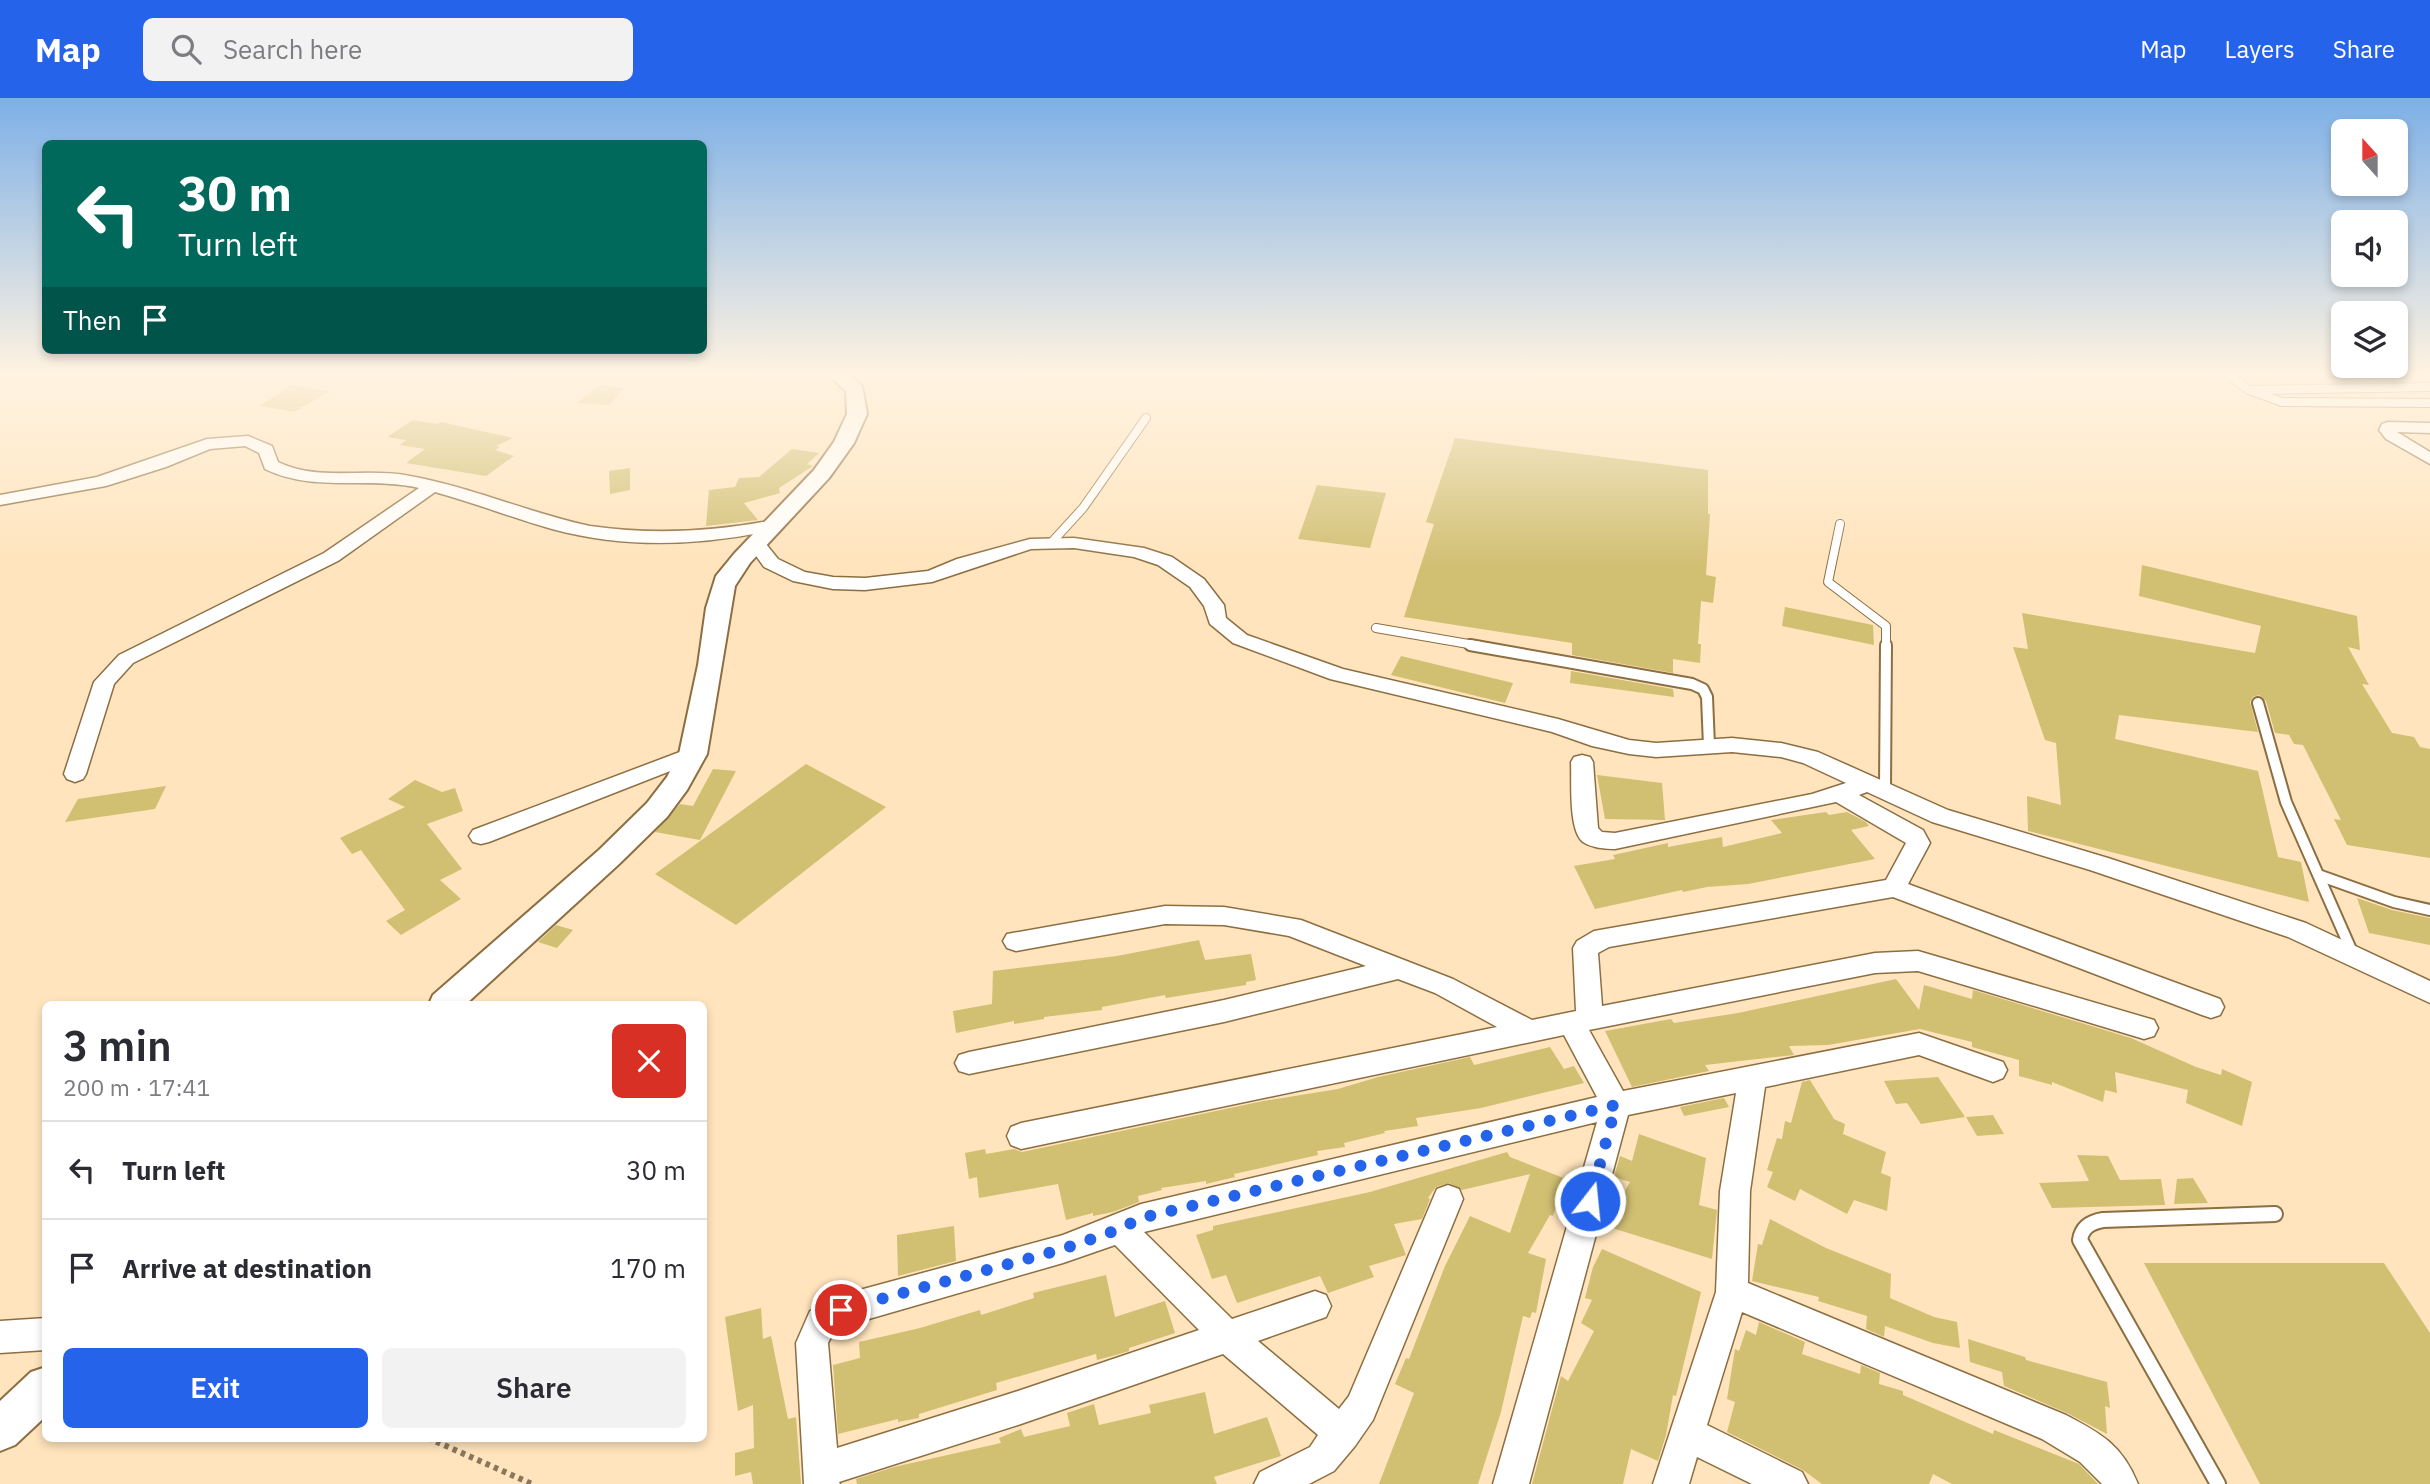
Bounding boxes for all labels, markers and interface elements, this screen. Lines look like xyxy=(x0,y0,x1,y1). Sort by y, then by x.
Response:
search box xyxy=(143,18,633,81)
text: Map xyxy=(35,28,101,71)
icon: search xyxy=(167,30,205,68)
text: Search here xyxy=(223,32,362,66)
text: Map xyxy=(2140,33,2187,65)
text: Layers xyxy=(2225,33,2295,65)
text: Share xyxy=(2333,33,2395,65)
north arrow xyxy=(2331,119,2408,196)
map controls xyxy=(2331,119,2408,378)
text: 30 m xyxy=(178,161,292,224)
icon: left xyxy=(63,168,154,259)
button: sound xyxy=(2331,210,2408,287)
text: Turn left xyxy=(178,223,298,265)
icon: arrive xyxy=(136,301,174,339)
button: layers xyxy=(2331,301,2408,378)
text: Then xyxy=(63,303,122,337)
text: 3 min xyxy=(63,1018,172,1073)
button: close xyxy=(612,1024,686,1098)
text: 200 m · 17:41 xyxy=(63,1072,210,1102)
icon: left xyxy=(63,1151,101,1189)
text: Turn left xyxy=(122,1153,225,1187)
text: 30 m xyxy=(626,1153,686,1187)
position arrow xyxy=(1553,1164,1627,1238)
icon: arrive xyxy=(63,1249,101,1287)
text: Arrive at destination xyxy=(122,1251,372,1285)
text: 170 m xyxy=(610,1251,686,1285)
pin xyxy=(811,1280,871,1340)
icon: arrive xyxy=(822,1291,860,1329)
button: Exit xyxy=(63,1348,368,1428)
button: Share xyxy=(382,1348,686,1428)

